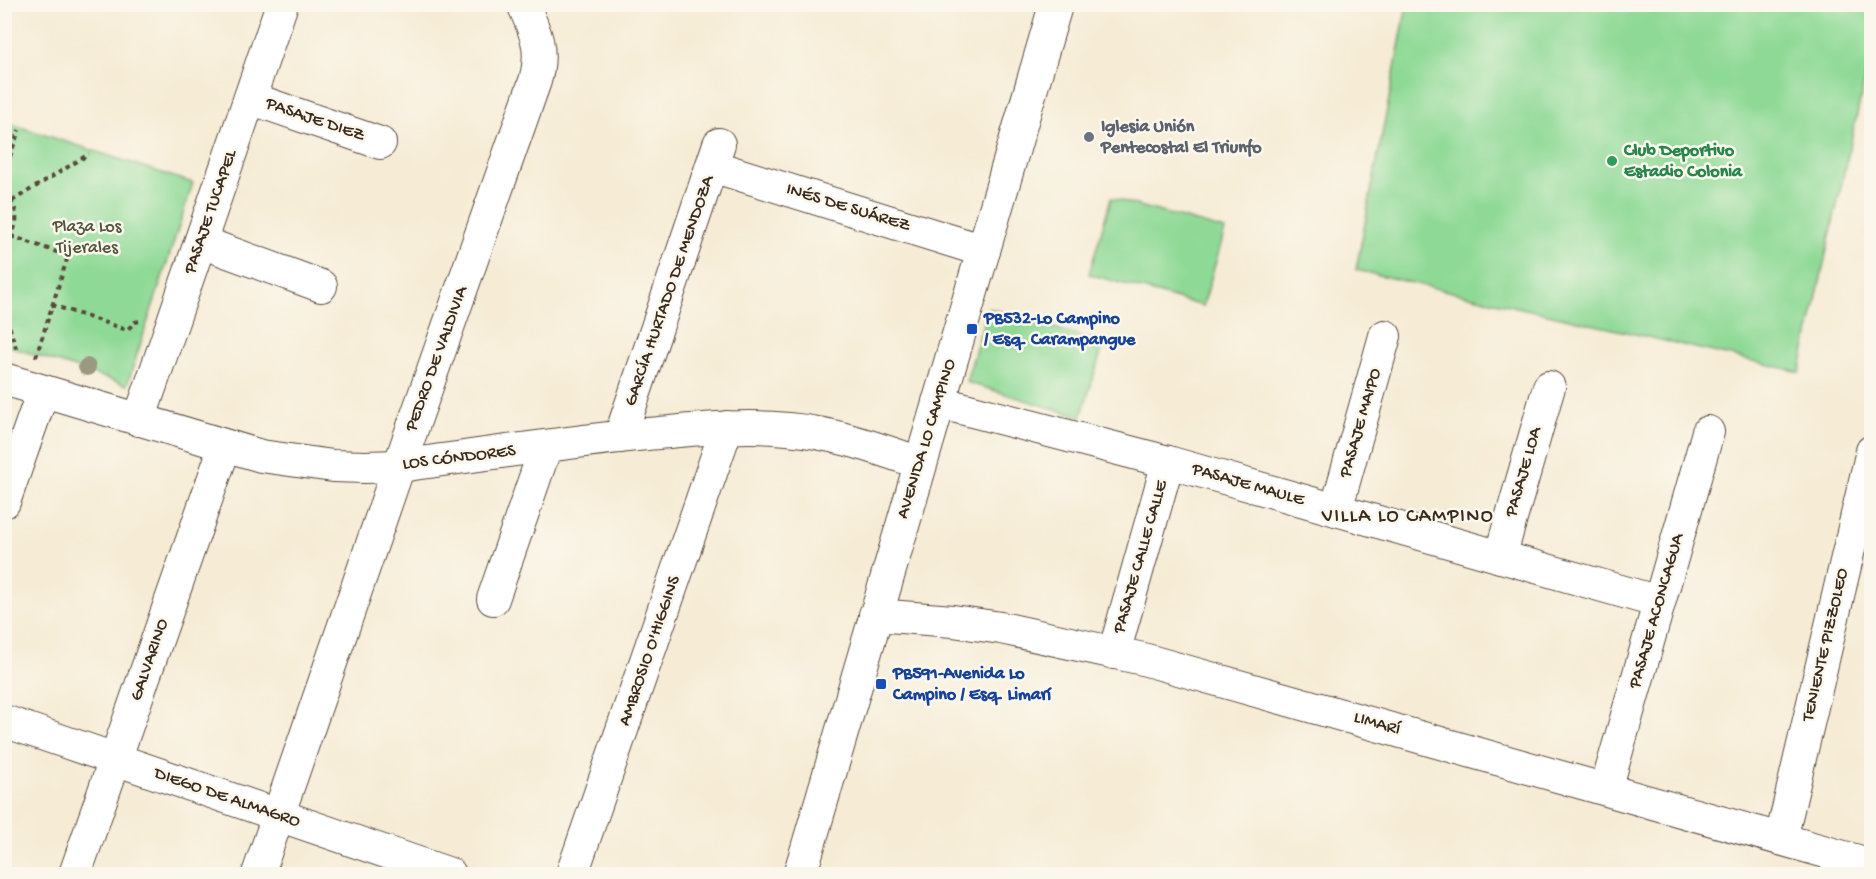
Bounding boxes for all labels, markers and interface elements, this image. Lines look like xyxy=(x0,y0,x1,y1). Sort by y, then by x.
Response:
street label: PASAJE DIEZ xyxy=(262,93,368,147)
place label: Iglesia Unión Pentecostal El Triunfo xyxy=(1100,117,1262,159)
marker: Iglesia Unión Pentecostal El Triunfo xyxy=(1082,130,1096,144)
place label: Club Deportivo Estadio Colonia xyxy=(1623,141,1743,183)
street label: PASAJE TUCAPEL xyxy=(180,146,243,278)
marker: Club Deportivo Estadio Colonia xyxy=(1605,154,1619,168)
street label: GARCÍA HURTADO DE MENDOZA xyxy=(621,172,720,409)
street label: INÉS DE SUÁREZ xyxy=(783,178,913,237)
park label: Plaza Los Tijerales xyxy=(52,217,123,259)
street label: PEDRO DE VALDIVIA xyxy=(401,282,473,435)
place label: PB532-Lo Campino / Esq. Carampangue xyxy=(983,309,1136,351)
marker: PB532-Lo Campino / Esq. Carampangue xyxy=(965,322,979,336)
street label: AVENIDA LO CAMPINO xyxy=(893,356,961,521)
street label: PASAJE MAIPO xyxy=(1335,366,1387,481)
street label: PASAJE LOA xyxy=(1501,423,1547,520)
street label: LOS CÓNDORES xyxy=(401,441,517,475)
street label: PASAJE MAULE xyxy=(1188,459,1307,511)
street label: PASAJE CALLE CALLE xyxy=(1109,477,1173,637)
district label: VILLA LO CAMPINO xyxy=(1321,506,1494,529)
street label: PASAJE ACONCAGUA xyxy=(1625,530,1690,692)
street label: TENIENTE PIZZOLEO xyxy=(1798,566,1854,725)
street label: AMBROSIO O'HIGGINS xyxy=(614,573,686,729)
street label: GALVARINO xyxy=(126,616,174,704)
place label: PB591-Avenida Lo Campino / Esq. Limarí xyxy=(892,664,1052,706)
marker: PB591-Avenida Lo Campino / Esq. Limarí xyxy=(874,677,888,691)
street label: LIMARÍ xyxy=(1351,707,1404,741)
street label: DIEGO DE ALMAGRO xyxy=(150,763,303,833)

